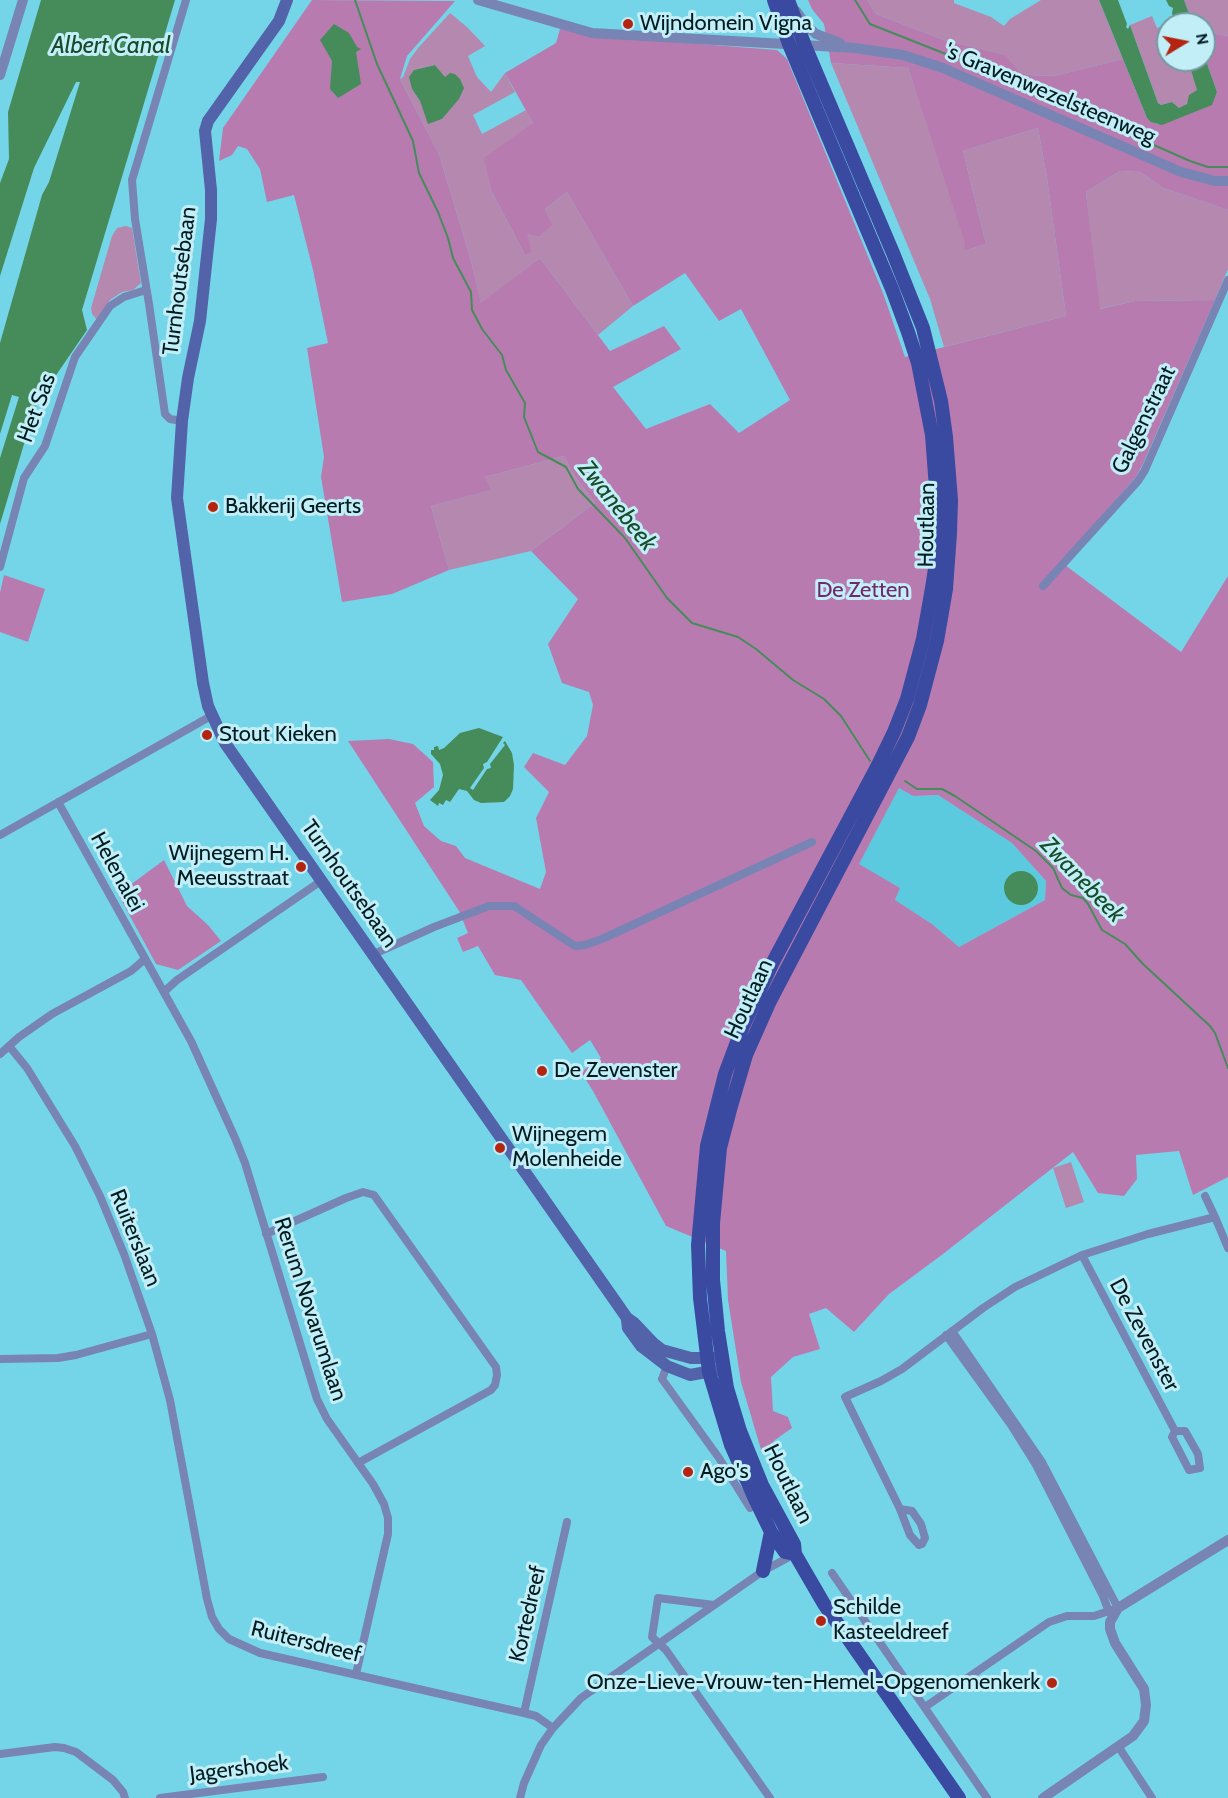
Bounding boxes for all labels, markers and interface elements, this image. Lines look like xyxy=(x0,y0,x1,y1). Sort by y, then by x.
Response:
place label: Wijndomein Vigna xyxy=(640,11,812,37)
north arrow xyxy=(1156,12,1216,72)
marker: Wijndomein Vigna xyxy=(621,17,635,31)
water label: Albert Canal xyxy=(51,32,171,60)
text: N xyxy=(1192,32,1213,46)
street label: 's Gravenwezelsteenweg xyxy=(941,38,1159,150)
street label: Turnhoutsebaan xyxy=(158,205,202,357)
street label: Galgenstraat xyxy=(1107,362,1181,478)
street label: Het Sas xyxy=(12,370,62,446)
water label: Zwanebeek xyxy=(572,455,662,557)
street label: Houtlaan xyxy=(913,482,941,568)
place label: Bakkerij Geerts xyxy=(225,494,361,520)
marker: Bakkerij Geerts xyxy=(206,500,220,514)
park label: De Zetten xyxy=(816,578,910,604)
place label: Stout Kieken xyxy=(219,722,337,748)
marker: Stout Kieken xyxy=(200,728,214,742)
street label: Turnhoutsebaan xyxy=(295,815,403,953)
street label: Helenalei xyxy=(84,828,150,916)
water label: Zwanebeek xyxy=(1034,831,1130,929)
place label: Wijnegem H. Meeusstraat xyxy=(169,841,289,892)
marker: Wijnegem H. Meeusstraat xyxy=(294,860,308,874)
street label: Houtlaan xyxy=(719,955,779,1043)
place label: De Zevenster xyxy=(554,1058,678,1084)
marker: De Zevenster xyxy=(535,1064,549,1078)
place label: Wijnegem Molenheide xyxy=(512,1122,622,1174)
marker: Wijnegem Molenheide xyxy=(493,1141,507,1155)
street label: Ruiterslaan xyxy=(104,1186,166,1290)
street label: Rerum Novarumlaan xyxy=(268,1214,352,1404)
street label: De Zevenster xyxy=(1103,1274,1185,1396)
street label: Houtlaan xyxy=(758,1440,818,1528)
place label: Ago's xyxy=(700,1459,749,1485)
marker: Ago's xyxy=(681,1465,695,1479)
street label: Kortedreef xyxy=(504,1563,552,1665)
place label: Schilde Kasteeldreef xyxy=(833,1595,949,1646)
marker: Schilde Kasteeldreef xyxy=(814,1614,828,1628)
street label: Ruitersdreef xyxy=(248,1616,364,1668)
place label: Onze-Lieve-Vrouw-ten-Hemel-Opgenomenkerk xyxy=(587,1670,1040,1696)
marker: Onze-Lieve-Vrouw-ten-Hemel-Opgenomenkerk xyxy=(1045,1676,1059,1690)
street label: Jagershoek xyxy=(188,1750,290,1788)

